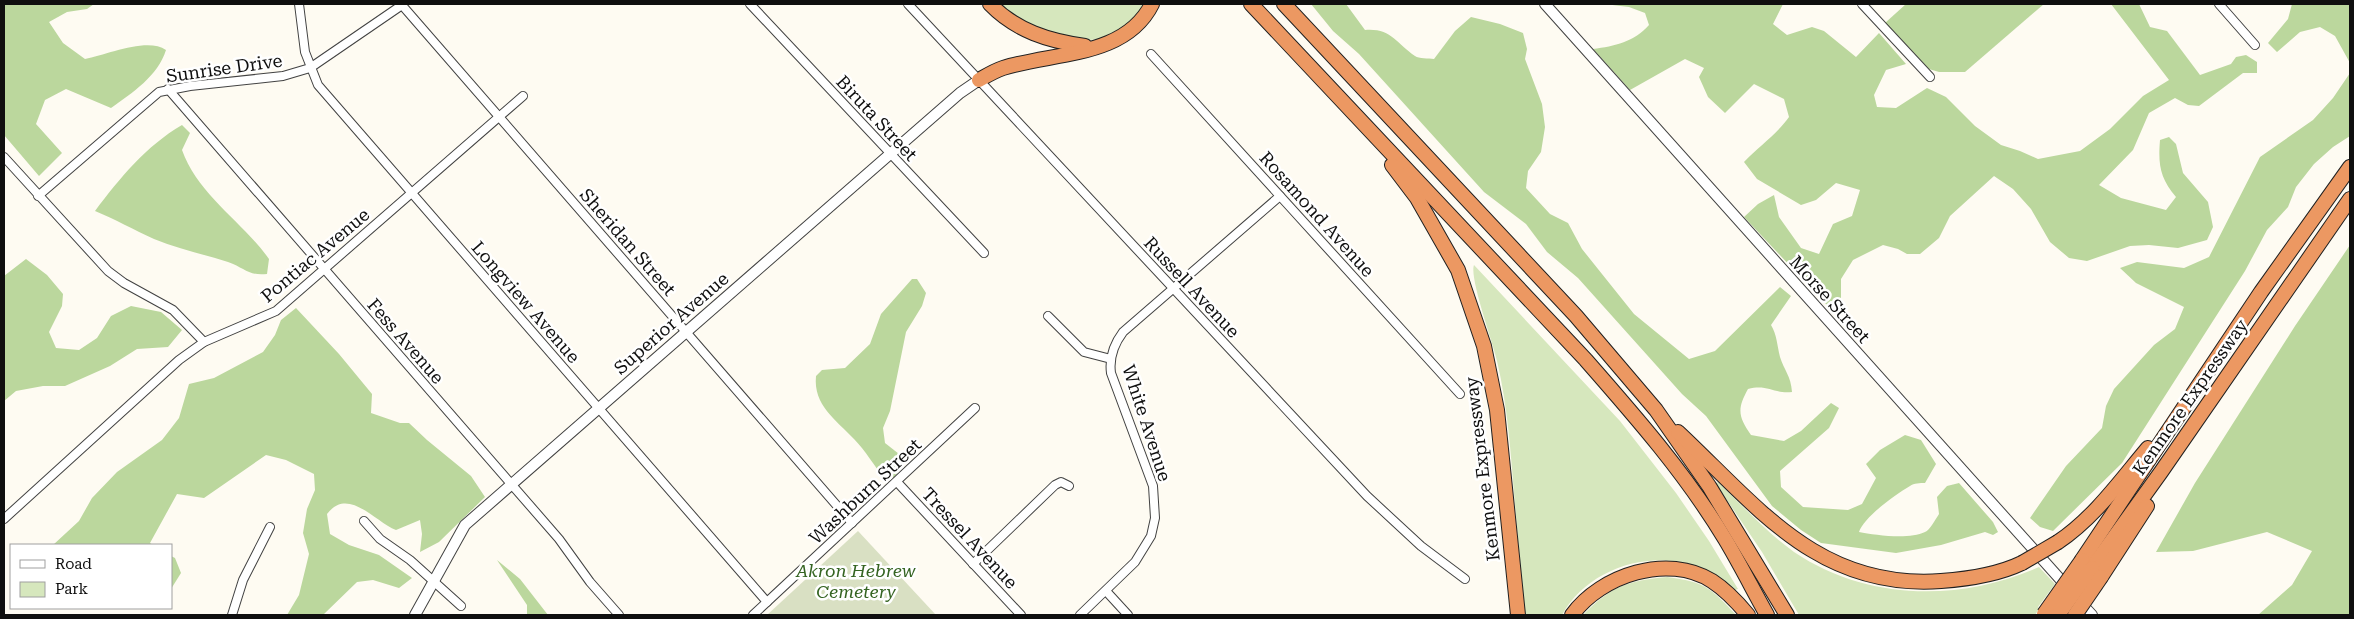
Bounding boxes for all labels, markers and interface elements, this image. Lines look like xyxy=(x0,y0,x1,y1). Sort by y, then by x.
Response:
street label: Sunrise Drive xyxy=(165,49,284,87)
street label: Biruta Street xyxy=(832,71,922,165)
street label: Rosamond Avenue xyxy=(1255,147,1379,281)
street label: Sheridan Street xyxy=(576,184,680,300)
street label: Pontiac Avenue xyxy=(257,203,374,306)
street label: Russell Avenue xyxy=(1140,232,1244,342)
street label: Longview Avenue xyxy=(468,237,585,367)
street label: Morse Street xyxy=(1785,251,1875,347)
street label: Superior Avenue xyxy=(609,268,733,378)
street label: Fess Avenue xyxy=(363,294,449,388)
street label: Kenmore Expressway xyxy=(2128,315,2252,479)
street label: White Avenue xyxy=(1118,362,1176,484)
street label: Kenmore Expressway xyxy=(1460,375,1504,562)
street label: Washburn Street xyxy=(805,434,925,548)
street label: Tressel Avenue xyxy=(918,483,1022,593)
legend xyxy=(10,544,172,609)
text: Road xyxy=(55,555,92,573)
park label: Akron Hebrew Cemetery xyxy=(795,560,916,602)
text: Park xyxy=(55,580,89,598)

